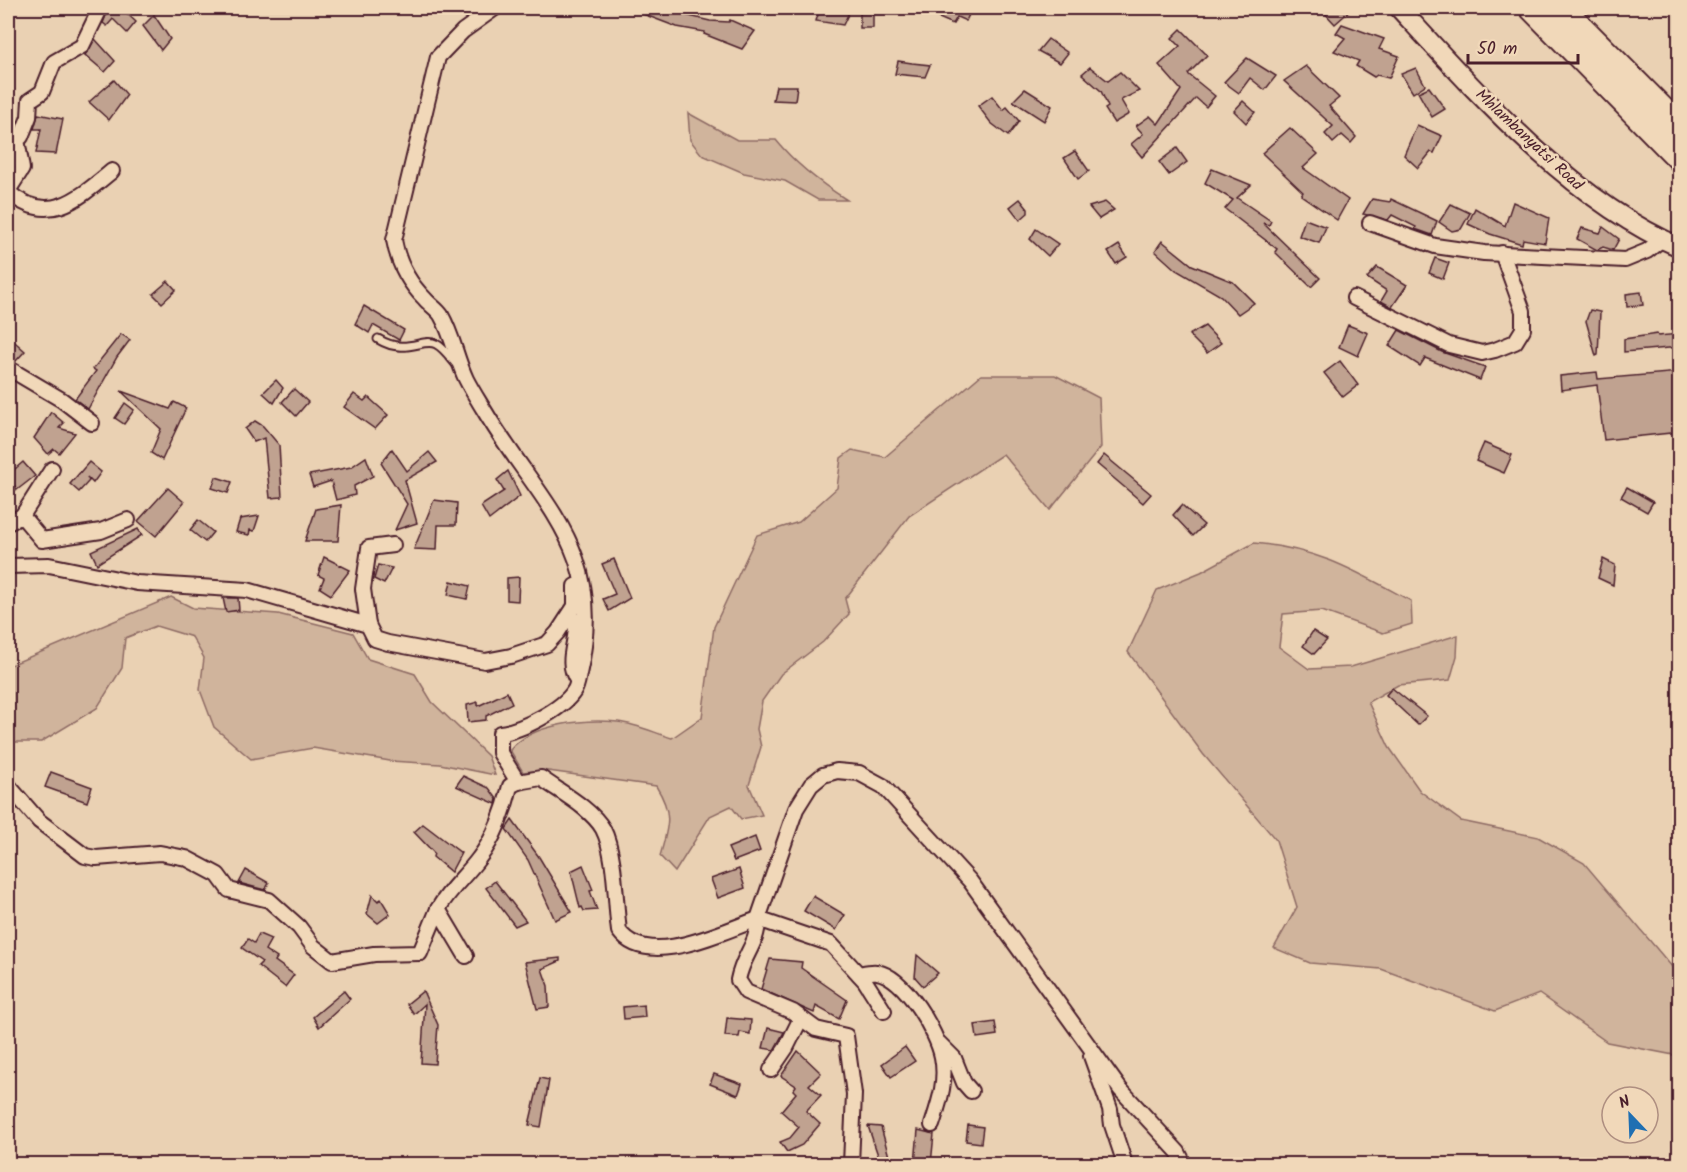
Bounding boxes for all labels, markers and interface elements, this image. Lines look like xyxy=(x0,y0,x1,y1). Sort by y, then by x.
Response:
scale bar xyxy=(1468,27,1578,65)
text: 50 m xyxy=(1477,35,1517,64)
street label: Mhlambanyatsi Road xyxy=(1469,83,1589,198)
north arrow xyxy=(1600,1085,1660,1145)
text: N xyxy=(1615,1089,1634,1116)

